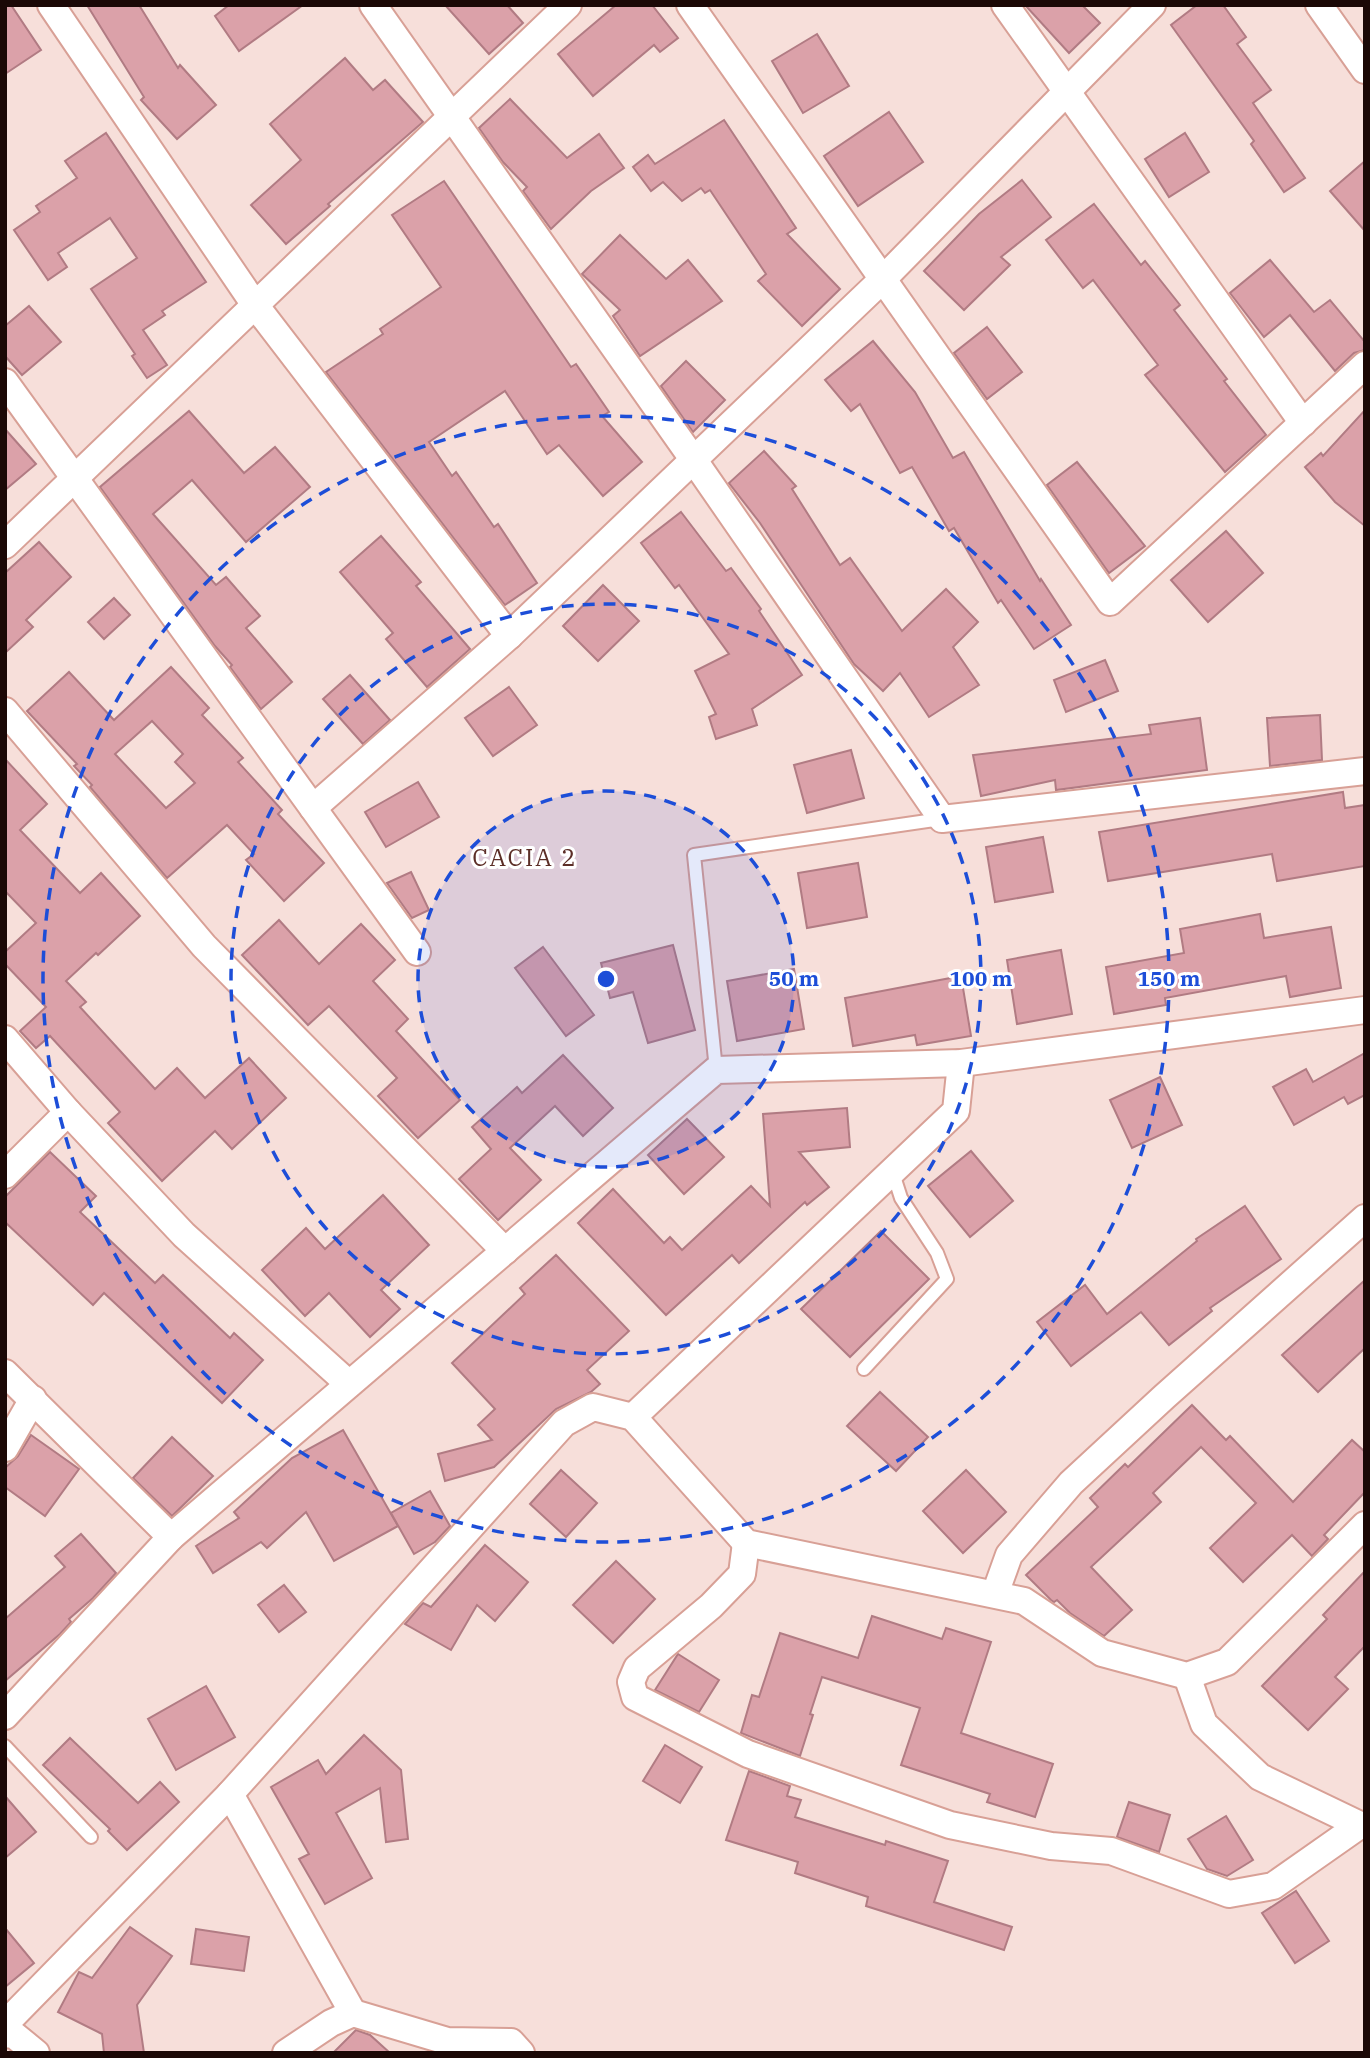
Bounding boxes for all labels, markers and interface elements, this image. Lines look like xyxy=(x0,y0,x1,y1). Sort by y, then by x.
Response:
district label: CACIA 2 xyxy=(472,841,578,873)
text: 50 m xyxy=(769,964,819,992)
text: 100 m xyxy=(949,964,1013,992)
text: 150 m xyxy=(1137,964,1201,992)
centre of rings xyxy=(594,967,618,991)

